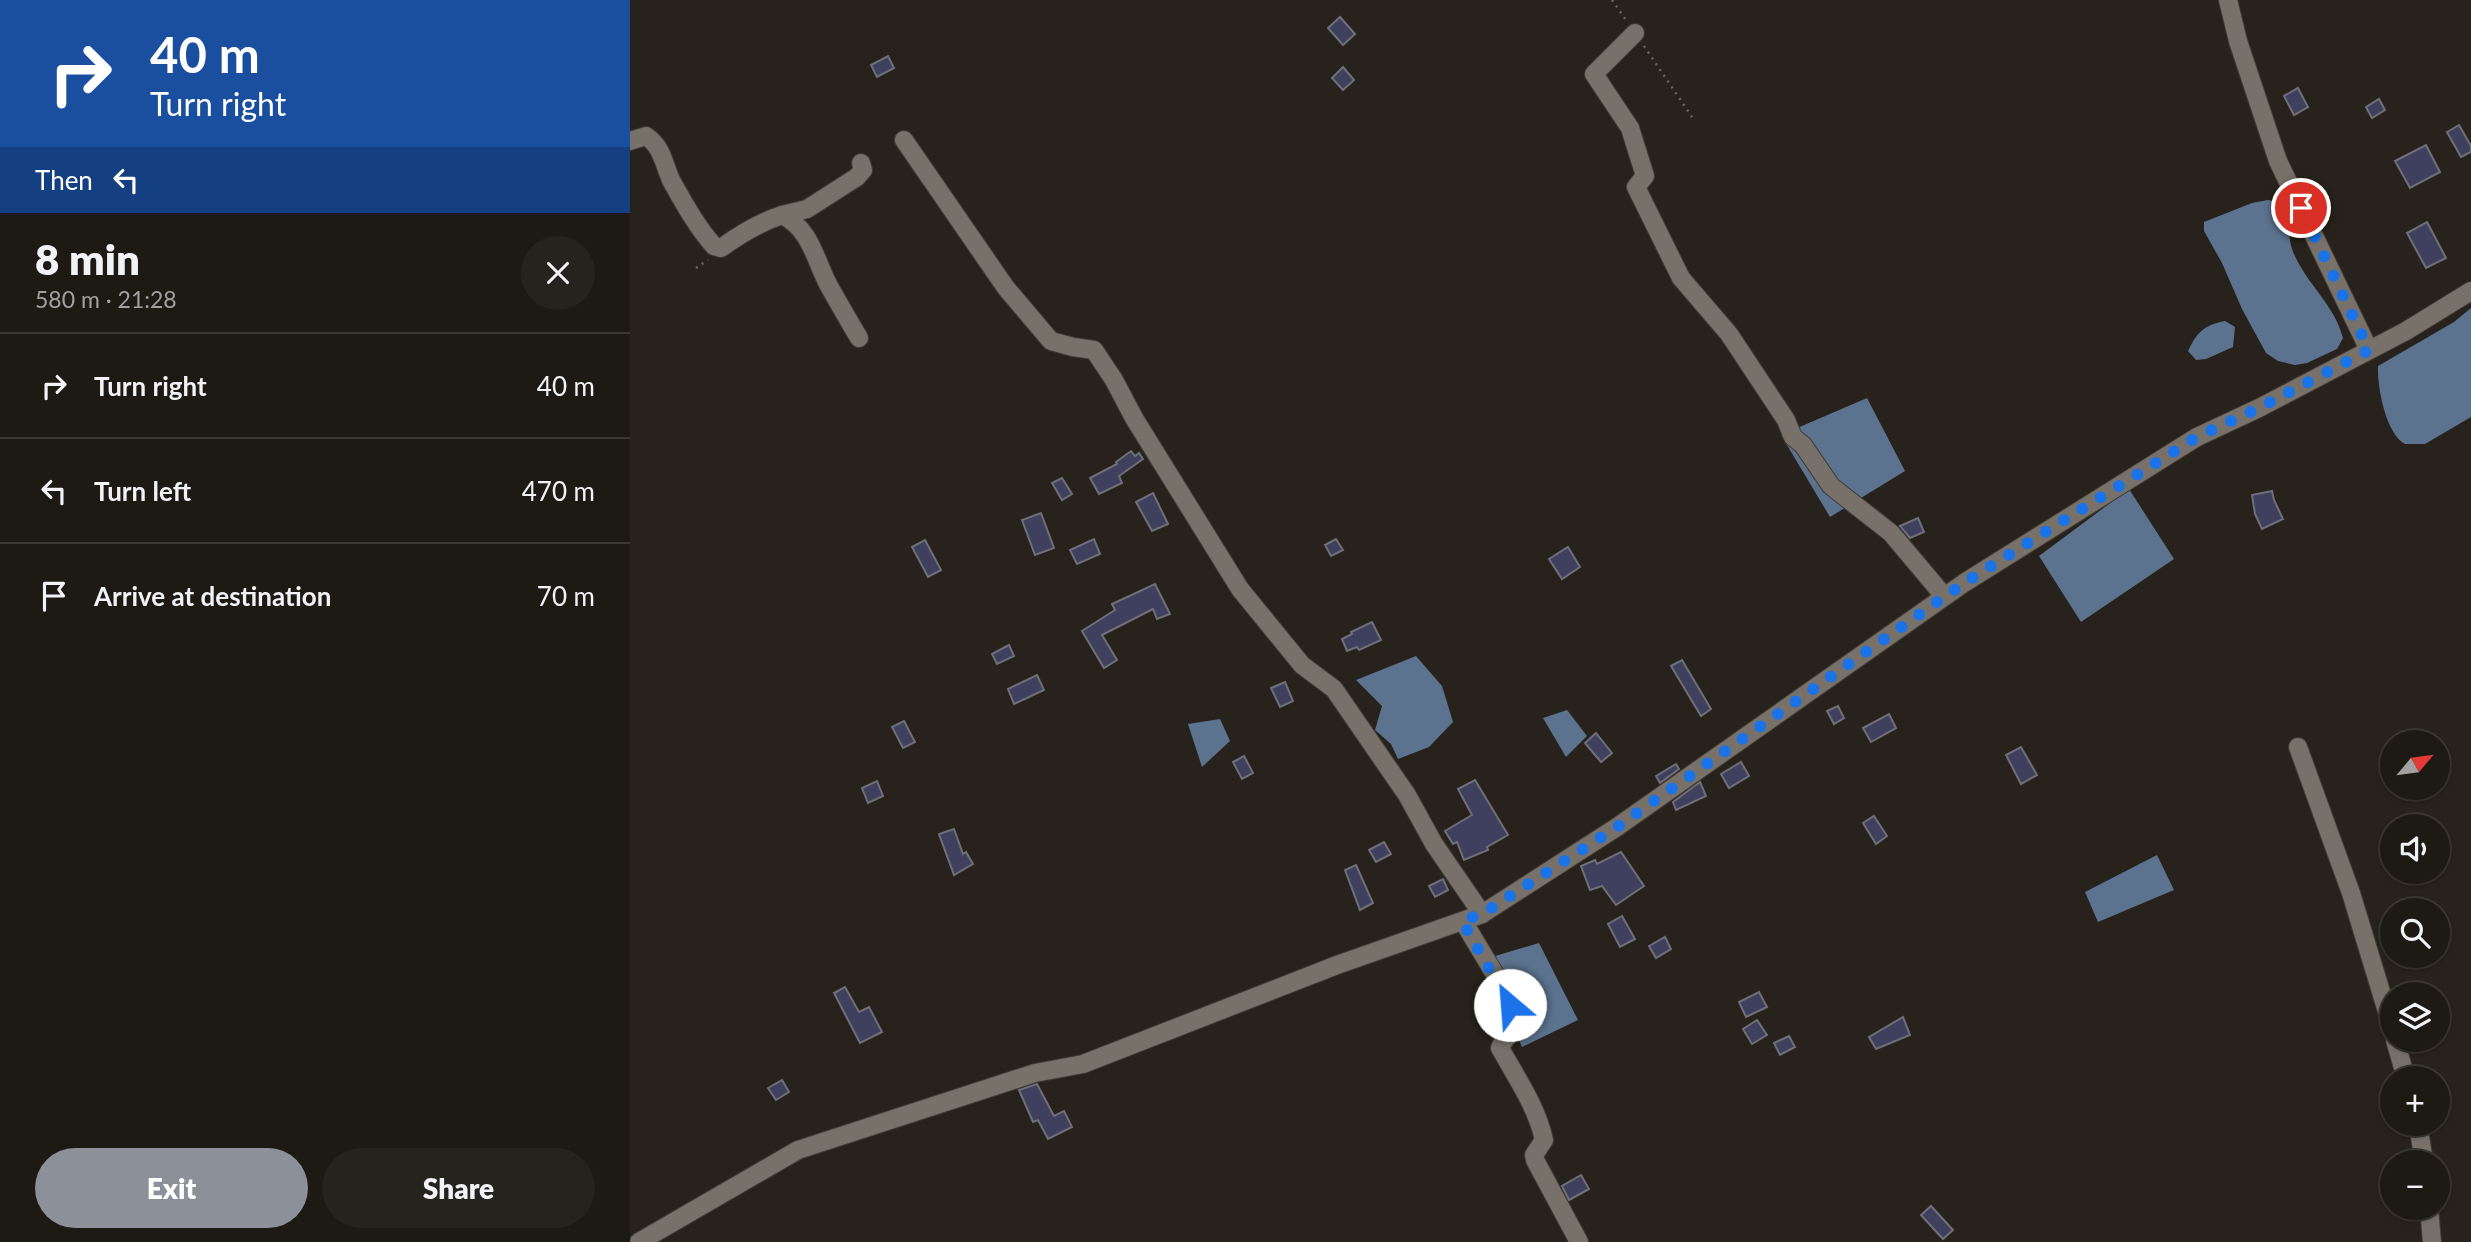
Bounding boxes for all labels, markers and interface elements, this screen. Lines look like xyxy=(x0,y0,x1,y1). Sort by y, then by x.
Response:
text: 40 m xyxy=(150,25,260,83)
icon: right xyxy=(35,28,126,119)
text: Turn right xyxy=(150,84,286,123)
icon: left xyxy=(107,161,145,199)
text: Then xyxy=(35,164,93,196)
pin xyxy=(2271,178,2331,238)
icon: arrive xyxy=(2282,189,2320,227)
text: 8 min xyxy=(35,234,140,284)
button: close xyxy=(521,236,595,310)
text: 580 m · 21:28 xyxy=(35,285,177,313)
icon: right xyxy=(35,367,73,405)
text: Turn right xyxy=(94,370,207,402)
text: 40 m xyxy=(537,370,595,402)
icon: left xyxy=(35,472,73,510)
text: Turn left xyxy=(94,475,191,507)
text: 470 m xyxy=(522,475,595,507)
icon: arrive xyxy=(35,577,73,615)
text: Arrive at destination xyxy=(94,580,331,612)
text: 70 m xyxy=(537,580,595,612)
north arrow xyxy=(2380,730,2450,800)
map controls xyxy=(2380,730,2450,1220)
button: sound xyxy=(2380,814,2450,884)
button: search xyxy=(2380,898,2450,968)
position arrow xyxy=(1473,968,1547,1042)
button: layers xyxy=(2380,982,2450,1052)
button: + xyxy=(2380,1066,2450,1136)
button: Exit xyxy=(35,1148,308,1228)
button: Share xyxy=(322,1148,595,1228)
button: − xyxy=(2380,1150,2450,1220)

